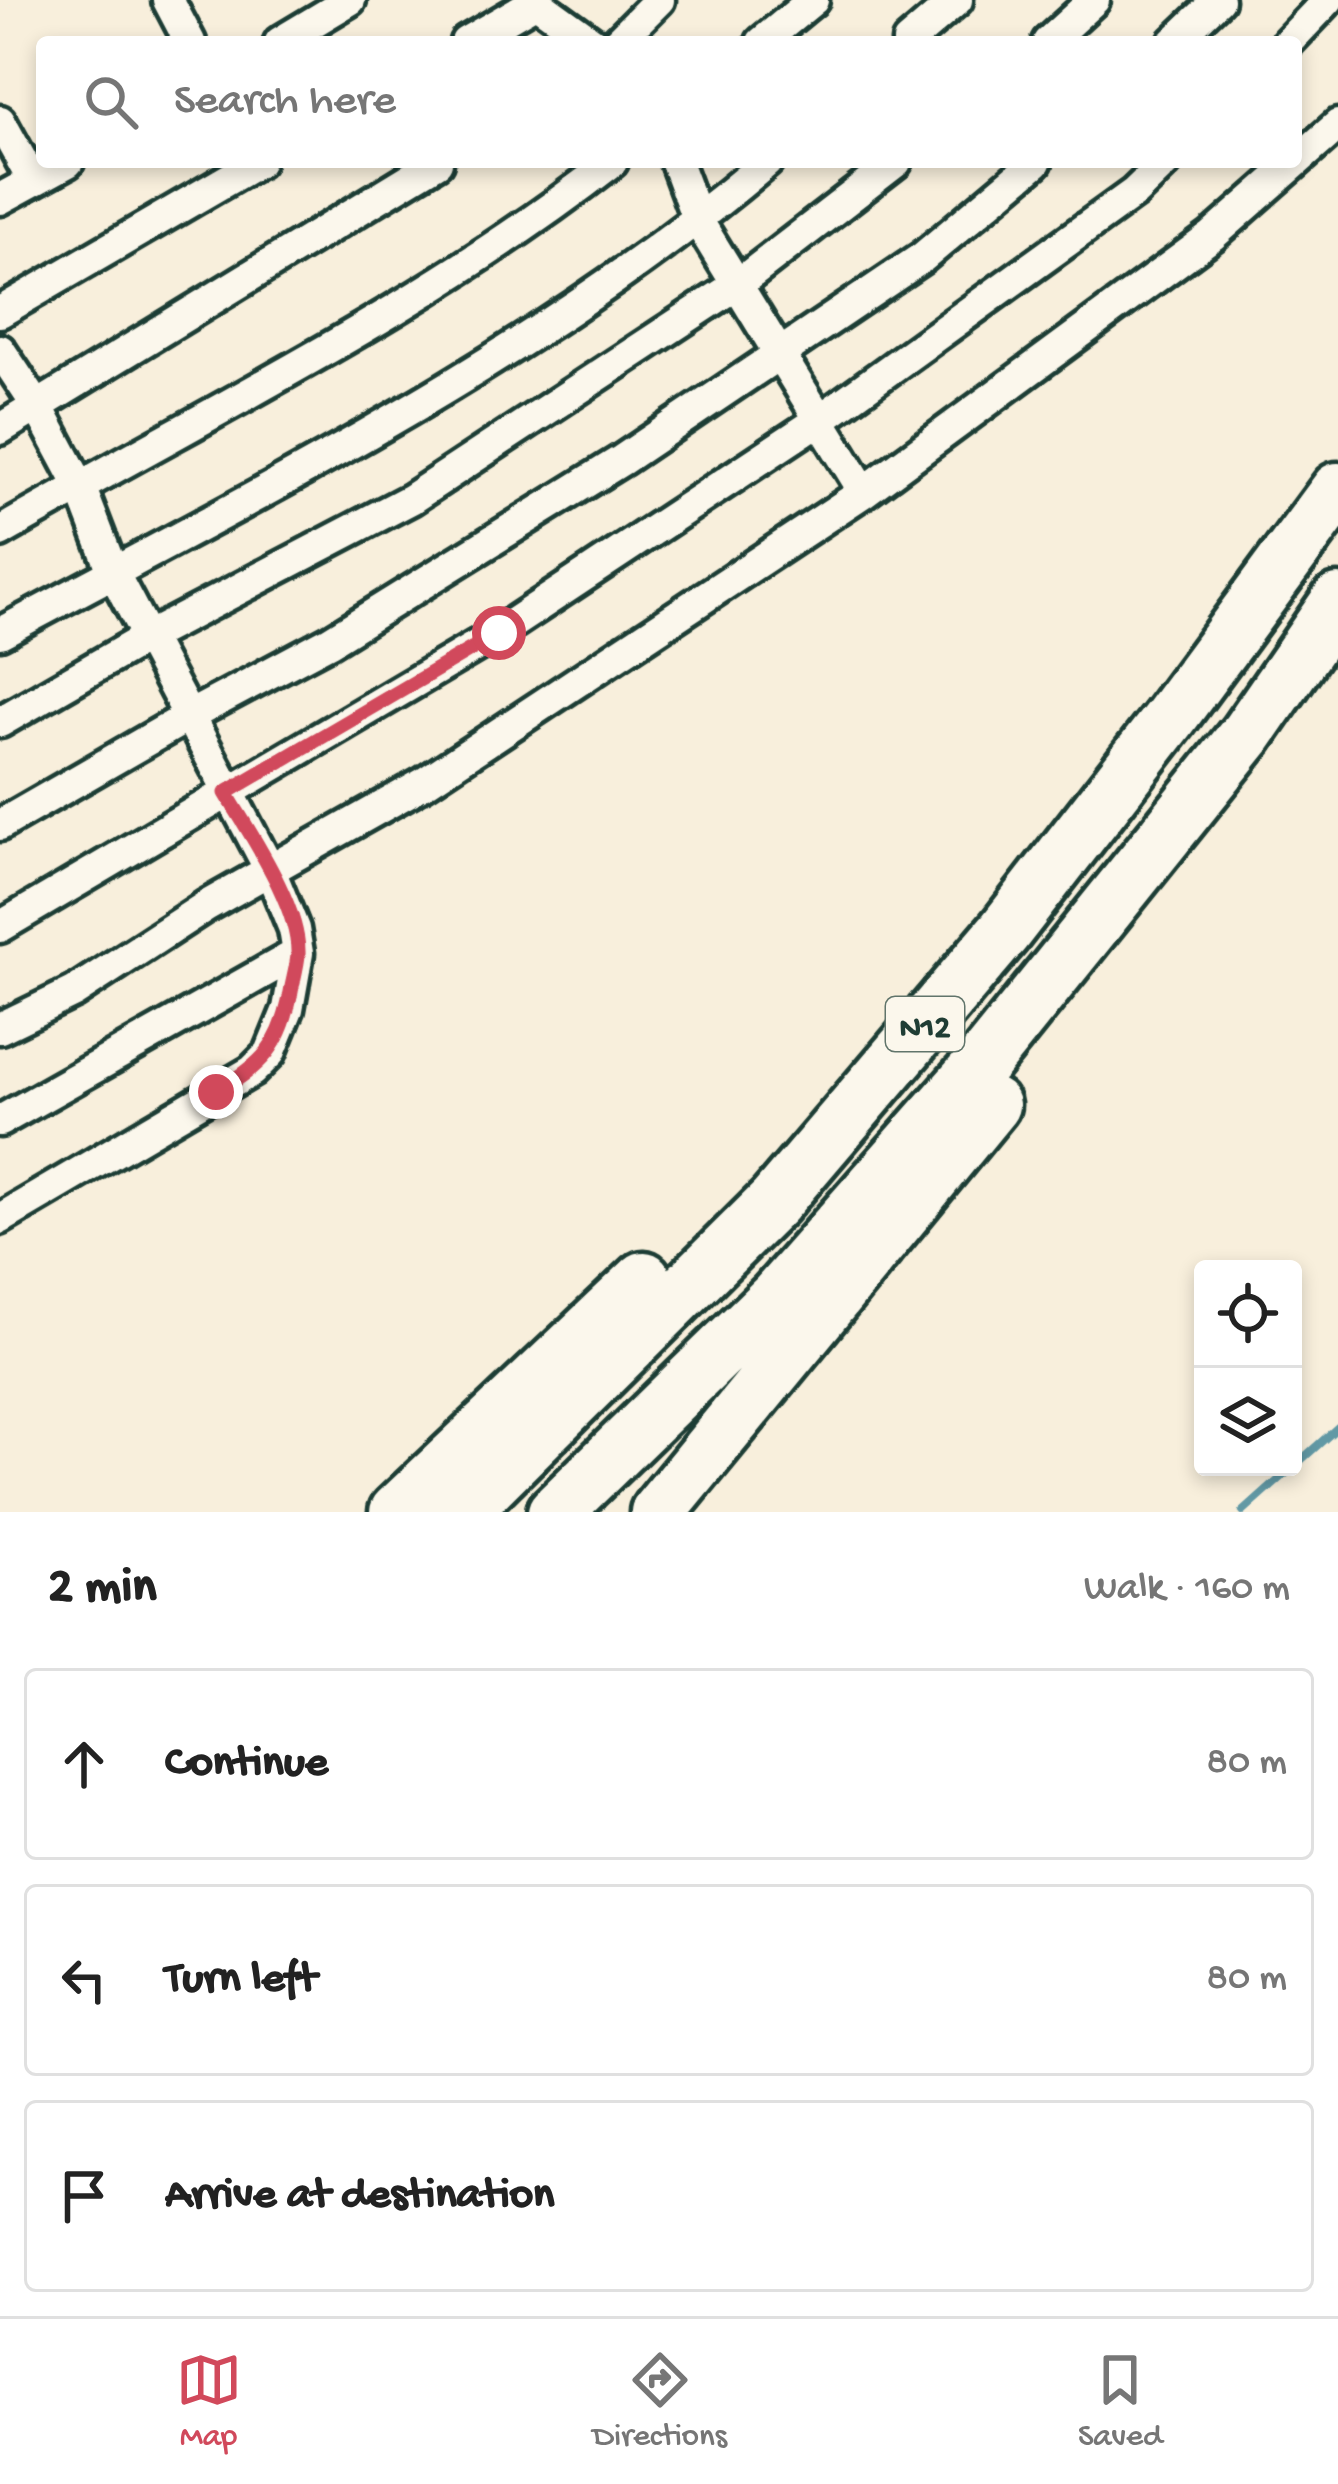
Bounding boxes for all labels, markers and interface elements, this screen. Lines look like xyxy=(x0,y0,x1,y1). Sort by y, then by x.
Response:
search box xyxy=(36,36,1302,168)
icon: search xyxy=(78,69,144,135)
text: Search here xyxy=(174,76,396,129)
route start xyxy=(472,606,526,660)
road number: N12 xyxy=(886,997,964,1051)
route end xyxy=(189,1065,243,1119)
map controls xyxy=(1194,1260,1302,1476)
button: locate xyxy=(1194,1260,1302,1368)
button: layers xyxy=(1194,1368,1302,1476)
text: 2 min xyxy=(48,1560,157,1620)
text: Walk · 160 m xyxy=(1084,1567,1290,1613)
icon: ahead xyxy=(51,1731,117,1797)
text: Continue xyxy=(165,1738,328,1791)
text: 80 m xyxy=(1207,1741,1287,1787)
icon: left xyxy=(51,1947,117,2013)
text: Turn left xyxy=(165,1954,317,2007)
text: 80 m xyxy=(1207,1957,1287,2003)
icon: arrive xyxy=(51,2163,117,2229)
text: Arrive at destination xyxy=(165,2170,554,2223)
tab: Map xyxy=(176,2347,242,2457)
tab: Directions xyxy=(593,2347,727,2457)
tab: Saved xyxy=(1078,2347,1162,2457)

